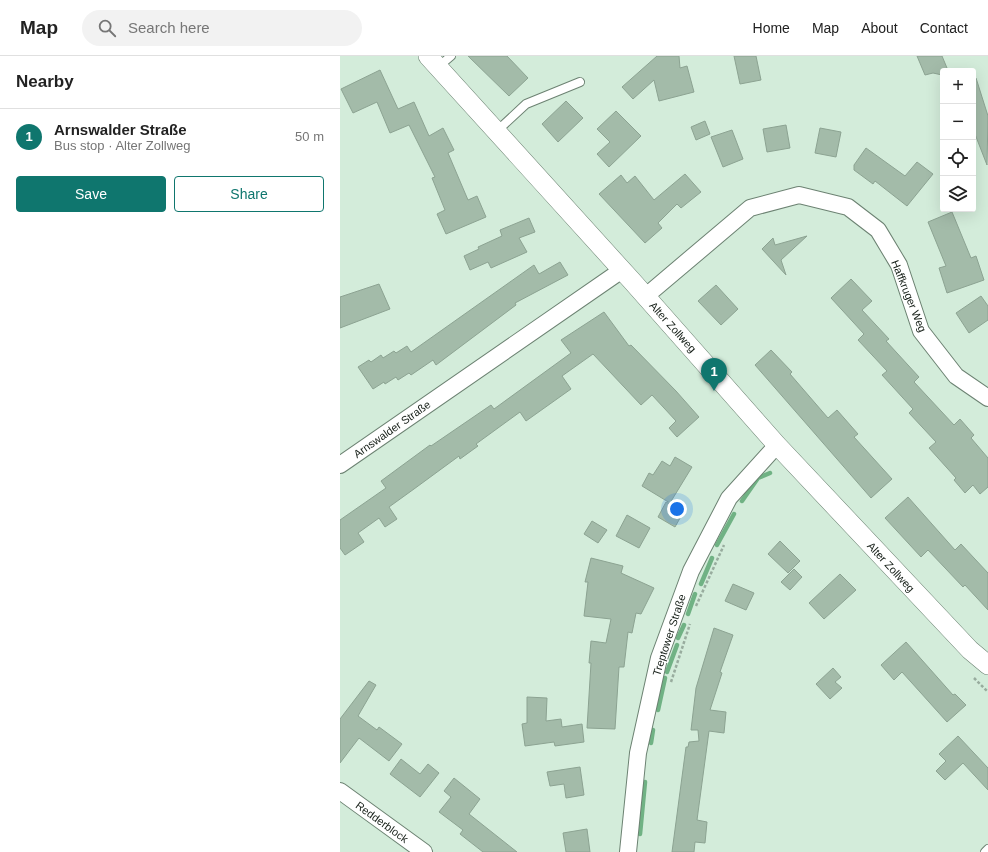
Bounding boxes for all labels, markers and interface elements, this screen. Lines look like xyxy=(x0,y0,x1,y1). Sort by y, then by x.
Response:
search box xyxy=(82,10,362,46)
text: Map xyxy=(20,17,58,38)
icon: search xyxy=(96,17,118,39)
text: Search here xyxy=(128,19,210,36)
text: Home xyxy=(753,20,790,36)
text: Map xyxy=(812,20,839,36)
text: About xyxy=(861,20,898,36)
text: Contact xyxy=(920,20,968,36)
map controls xyxy=(940,68,976,212)
button: + xyxy=(940,68,976,104)
text: Nearby xyxy=(16,72,74,91)
button: − xyxy=(940,104,976,140)
text: Arnswalder Straße xyxy=(54,121,187,138)
text: 1 xyxy=(25,129,33,144)
text: 50 m xyxy=(295,129,324,144)
text: Bus stop · Alter Zollweg xyxy=(54,138,191,153)
button: locate xyxy=(940,140,976,176)
button: Save xyxy=(16,176,166,212)
button: Share xyxy=(174,176,324,212)
button: layers xyxy=(940,176,976,212)
street label: Haffkruger Weg xyxy=(889,258,929,334)
street label: Alter Zollweg xyxy=(647,299,699,355)
pin: 1 xyxy=(701,358,727,391)
street label: Arnswalder Straße xyxy=(351,398,433,460)
your location xyxy=(667,499,687,519)
street label: Alter Zollweg xyxy=(865,540,917,594)
street label: Treptower Straße xyxy=(650,593,688,677)
street label: Redderblock xyxy=(353,799,411,845)

